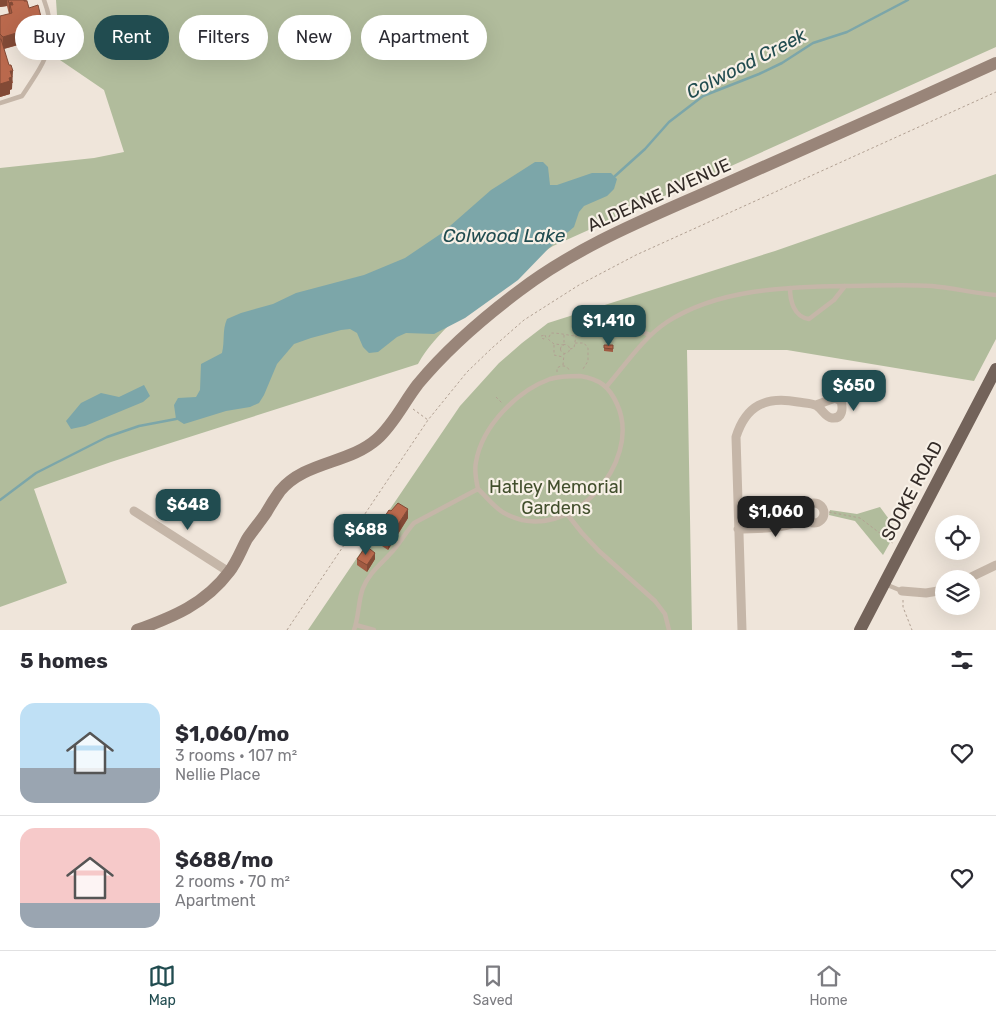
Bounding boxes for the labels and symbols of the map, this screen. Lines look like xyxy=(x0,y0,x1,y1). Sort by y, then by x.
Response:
water label: Colwood Creek xyxy=(682,23,810,104)
street label: ALDEANE AVENUE xyxy=(584,153,734,237)
water label: Colwood Lake xyxy=(443,224,566,247)
pin: $1,410 xyxy=(568,304,650,347)
pin: $650 xyxy=(824,370,884,412)
street label: SOOKE ROAD xyxy=(876,437,948,545)
park label: Hatley Memorial Gardens xyxy=(489,476,623,519)
pin: $648 xyxy=(158,488,218,531)
pin: $1,060 xyxy=(735,496,817,538)
pin: $688 xyxy=(336,514,396,556)

